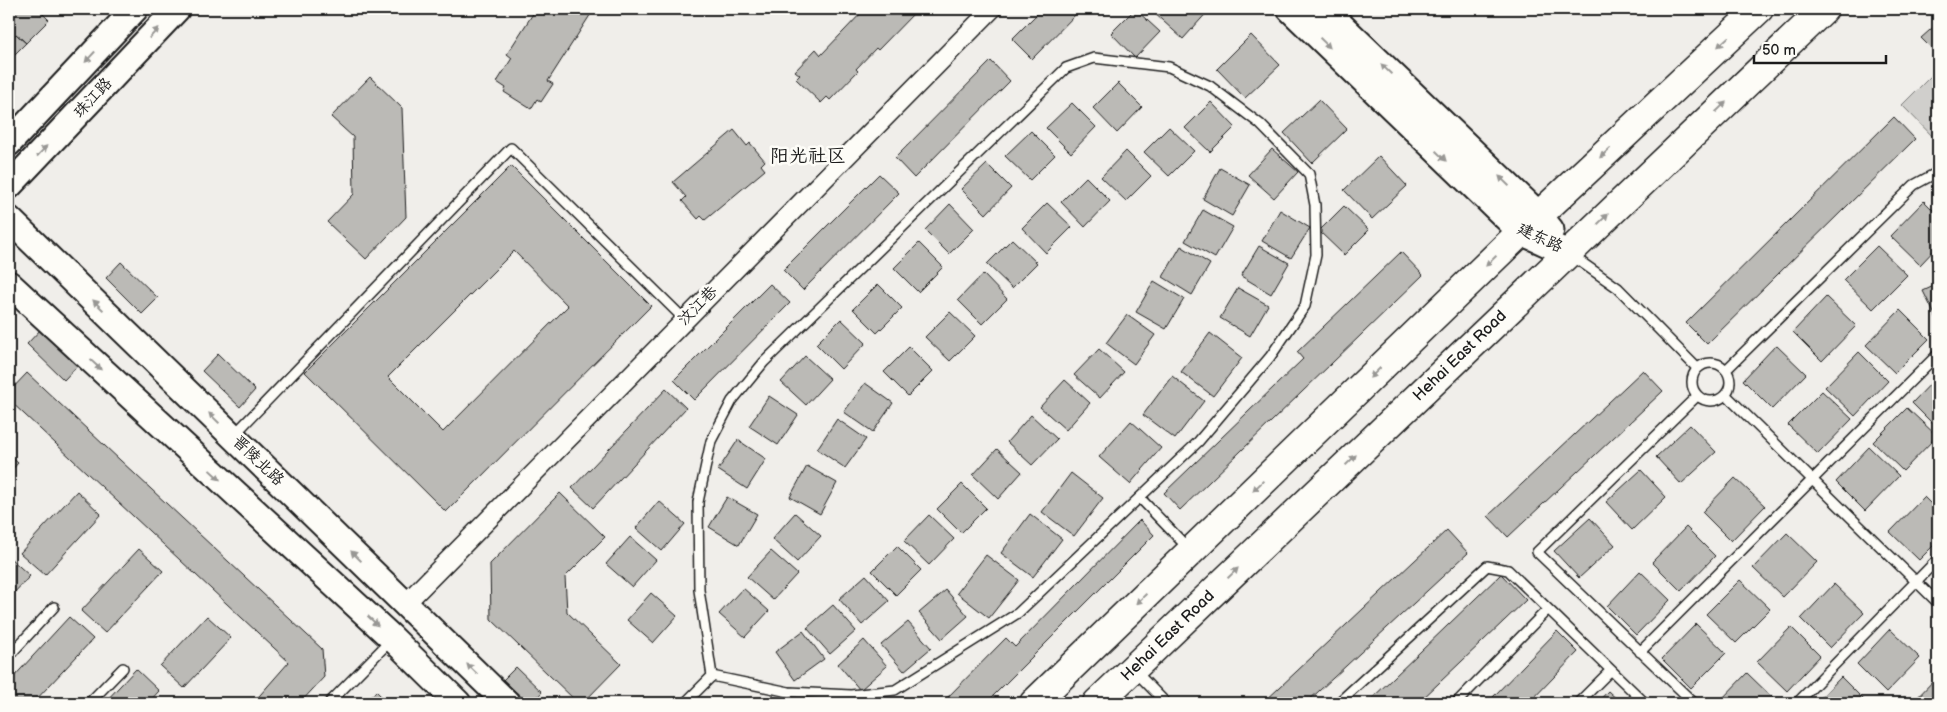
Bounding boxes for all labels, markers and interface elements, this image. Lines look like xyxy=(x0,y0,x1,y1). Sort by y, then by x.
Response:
one-way arrow xyxy=(148,27,160,39)
scale bar xyxy=(1754,32,1887,64)
one-way arrow xyxy=(1718,36,1730,48)
one-way arrow xyxy=(1318,37,1330,49)
text: 50 m xyxy=(1762,41,1796,60)
one-way arrow xyxy=(84,51,96,63)
one-way arrow xyxy=(1381,63,1393,75)
street label: 珠江路 xyxy=(70,74,116,122)
one-way arrow xyxy=(1714,101,1726,113)
one-way arrow xyxy=(36,145,48,157)
district label: 阳光社区 xyxy=(770,145,846,168)
one-way arrow xyxy=(1599,147,1611,159)
one-way arrow xyxy=(1435,150,1447,162)
one-way arrow xyxy=(1498,175,1510,187)
one-way arrow xyxy=(1597,213,1609,225)
street label: 建东路 xyxy=(1514,219,1566,257)
one-way arrow xyxy=(1486,254,1498,266)
street label: 汶江巷 xyxy=(674,282,722,330)
one-way arrow xyxy=(92,299,104,311)
street label: Hehai East Road xyxy=(1409,307,1511,405)
one-way arrow xyxy=(89,359,101,371)
one-way arrow xyxy=(1369,367,1381,379)
one-way arrow xyxy=(208,413,220,425)
street label: 晋陵北路 xyxy=(228,432,288,490)
one-way arrow xyxy=(1344,454,1356,466)
one-way arrow xyxy=(209,469,221,481)
one-way arrow xyxy=(1252,480,1264,492)
one-way arrow xyxy=(350,550,362,562)
one-way arrow xyxy=(1227,567,1239,579)
street label: Hehai East Road xyxy=(1117,587,1219,685)
one-way arrow xyxy=(1135,593,1147,605)
one-way arrow xyxy=(367,615,379,627)
one-way arrow xyxy=(467,663,479,675)

